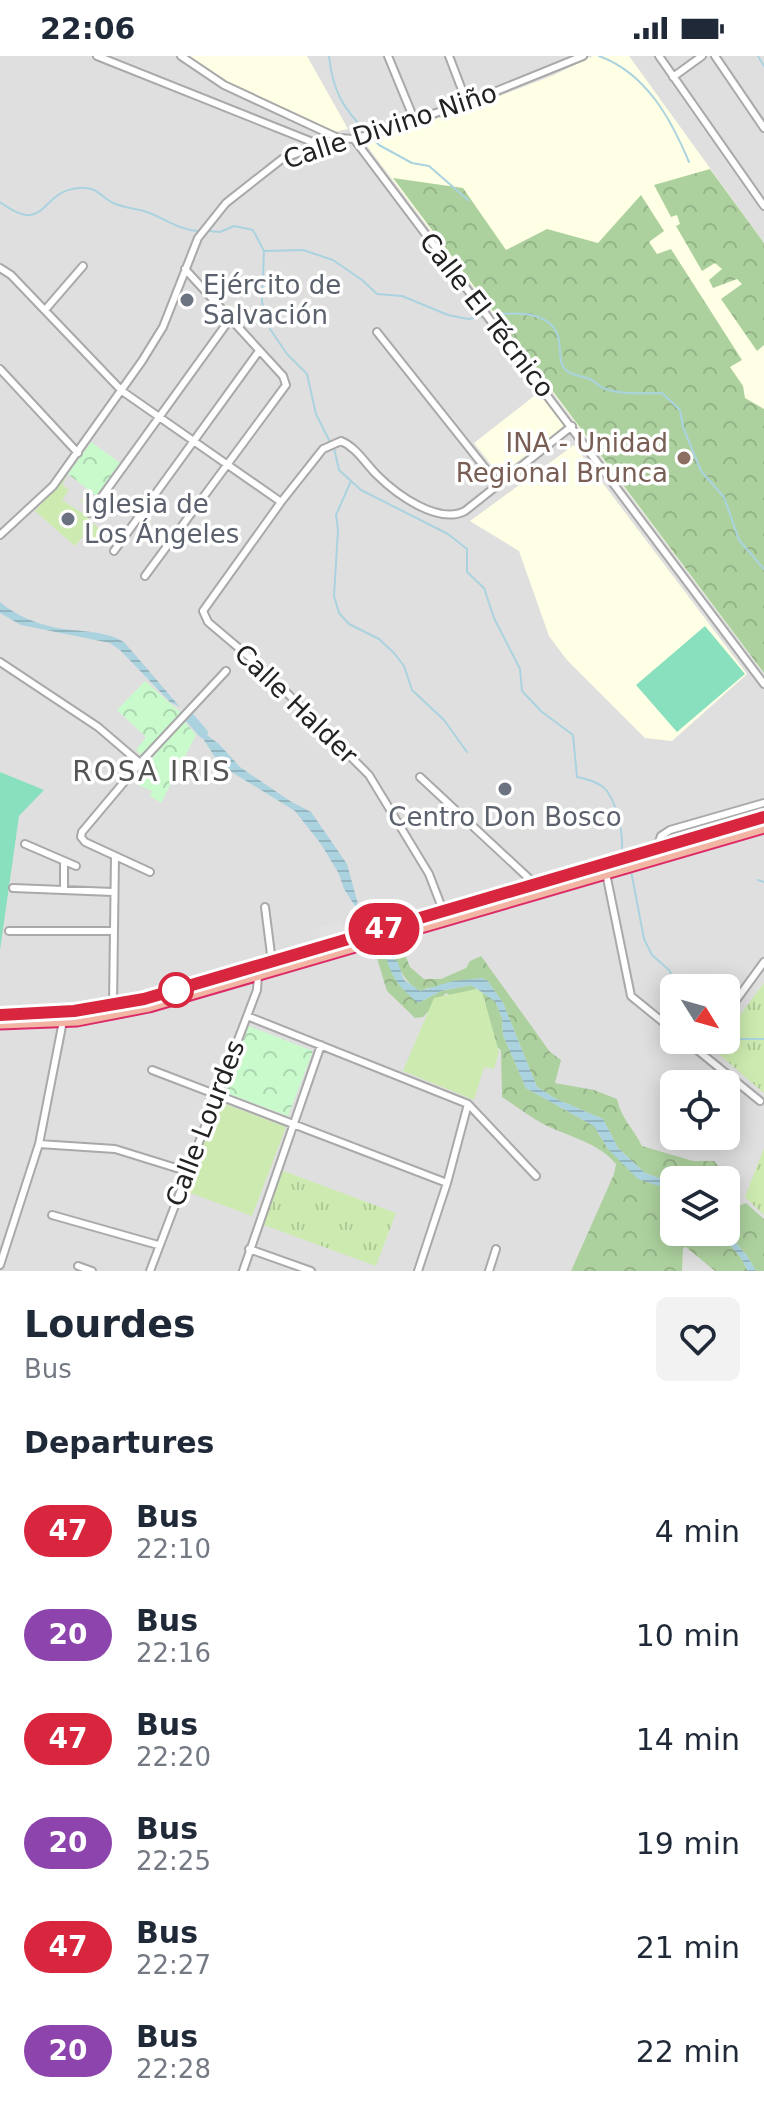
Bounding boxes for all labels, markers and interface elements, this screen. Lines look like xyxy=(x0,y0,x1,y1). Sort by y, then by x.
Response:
text: 22:06 xyxy=(40,11,136,46)
street label: Calle Divino Niño xyxy=(280,77,500,175)
street label: Calle El Técnico xyxy=(413,227,561,403)
place label: Ejército de Salvación xyxy=(203,270,341,330)
marker: Ejército de Salvación xyxy=(178,291,196,309)
place label: INA - Unidad Regional Brunca xyxy=(456,428,668,488)
marker: INA - Unidad Regional Brunca xyxy=(675,449,693,467)
place label: Iglesia de Los Ángeles xyxy=(84,489,239,549)
marker: Iglesia de Los Ángeles xyxy=(59,510,77,528)
street label: Calle Halder xyxy=(228,638,364,770)
district label: ROSA IRIS xyxy=(72,755,232,788)
marker: Centro Don Bosco xyxy=(496,780,514,798)
place label: Centro Don Bosco xyxy=(388,802,622,832)
line badge: 47 xyxy=(348,903,420,955)
text: 47 xyxy=(365,912,403,945)
unlabelled marker xyxy=(159,973,193,1007)
north arrow xyxy=(660,974,740,1054)
map controls xyxy=(660,974,740,1246)
street label: Calle Lourdes xyxy=(160,1036,250,1210)
button: locate xyxy=(660,1070,740,1150)
button: layers xyxy=(660,1166,740,1246)
button: heart xyxy=(656,1297,740,1381)
text: Lourdes xyxy=(24,1302,196,1346)
text: Bus xyxy=(24,1354,72,1384)
text: Departures xyxy=(24,1425,214,1460)
text: Bus xyxy=(136,1499,198,1534)
text: 47 xyxy=(49,1514,87,1547)
text: 4 min xyxy=(655,1514,740,1549)
text: 22:10 xyxy=(136,1534,211,1564)
text: Bus xyxy=(136,1603,198,1638)
text: 20 xyxy=(49,1618,87,1651)
text: 10 min xyxy=(636,1618,740,1653)
text: 22:16 xyxy=(136,1638,211,1668)
text: Bus xyxy=(136,1707,198,1742)
text: 47 xyxy=(49,1722,87,1755)
text: 14 min xyxy=(636,1722,740,1757)
text: 22:20 xyxy=(136,1742,211,1772)
text: Bus xyxy=(136,1811,198,1846)
text: 20 xyxy=(49,1826,87,1859)
text: 19 min xyxy=(636,1826,740,1861)
text: 22:25 xyxy=(136,1846,211,1876)
text: Bus xyxy=(136,1915,198,1950)
text: 47 xyxy=(49,1930,87,1963)
text: 21 min xyxy=(636,1930,740,1965)
text: 22:27 xyxy=(136,1950,211,1980)
text: Bus xyxy=(136,2019,198,2054)
text: 20 xyxy=(49,2034,87,2067)
text: 22 min xyxy=(636,2034,740,2069)
text: 22:28 xyxy=(136,2054,211,2084)

